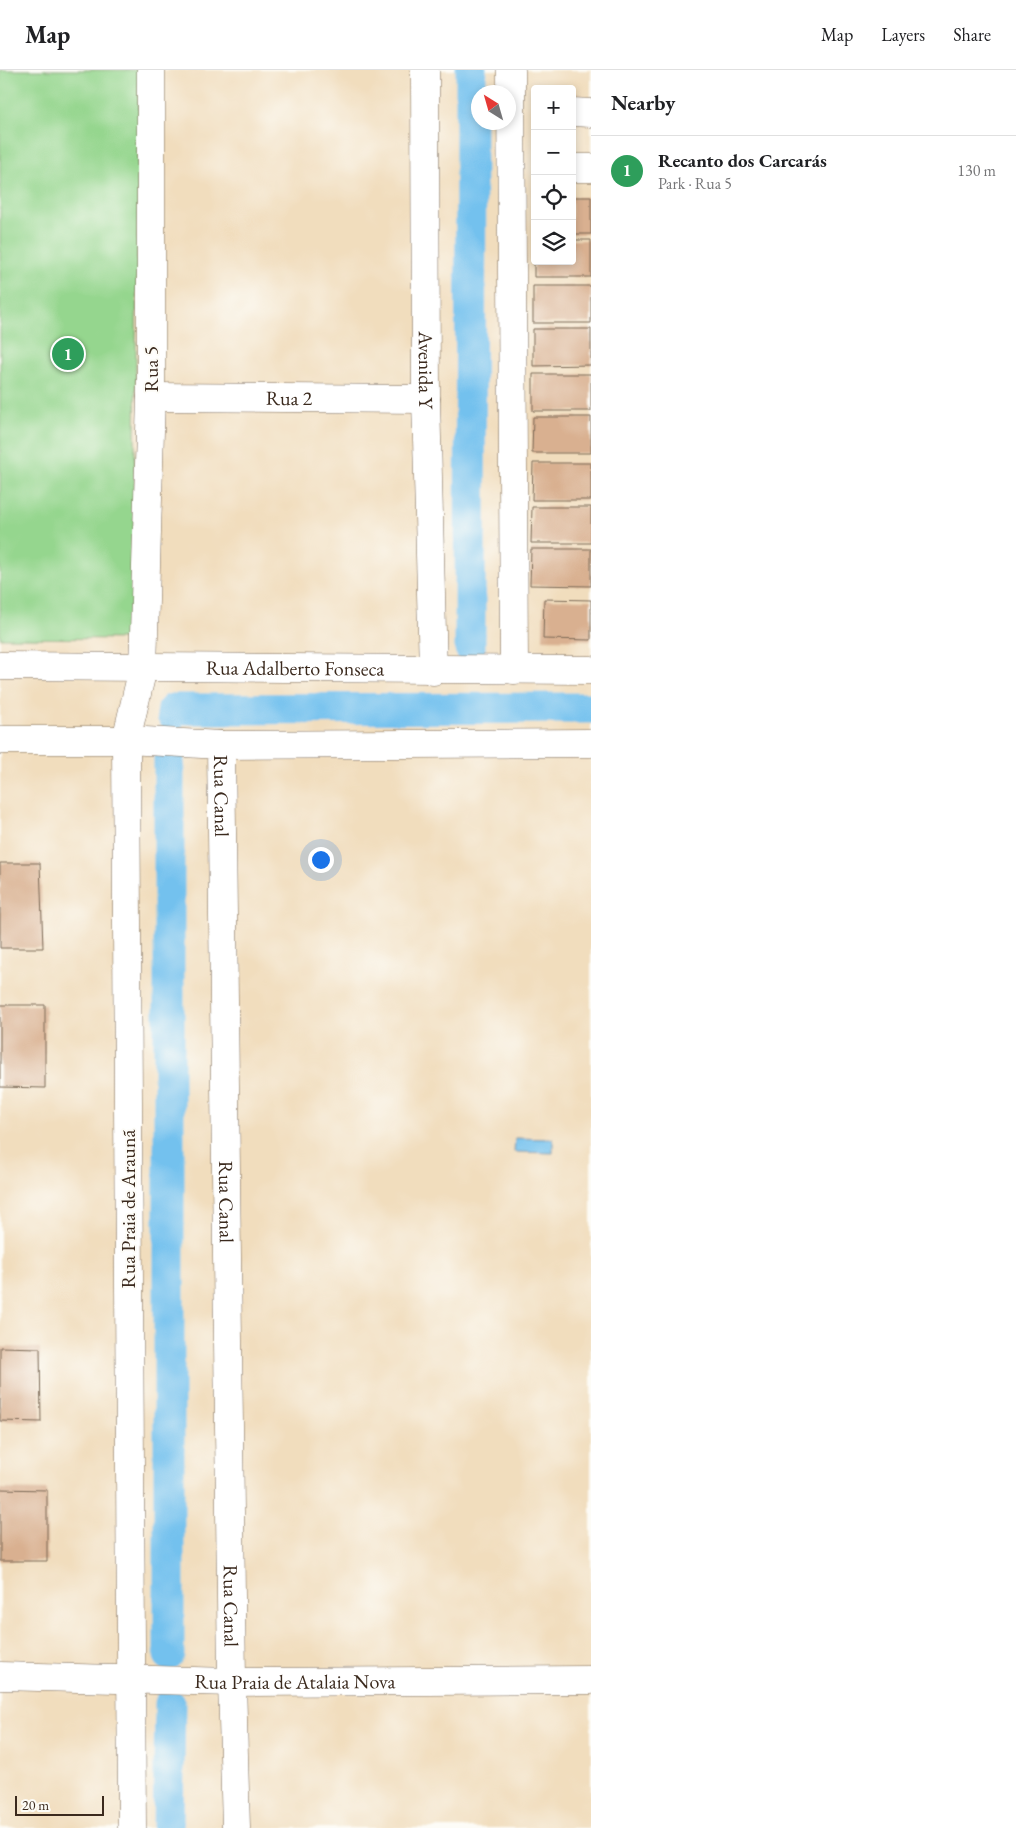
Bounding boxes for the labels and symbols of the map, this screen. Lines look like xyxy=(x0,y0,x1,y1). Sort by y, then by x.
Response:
north arrow xyxy=(471,85,516,130)
street label: Avenida Y xyxy=(413,330,439,411)
pin: 1 xyxy=(52,335,84,373)
street label: Rua 5 xyxy=(138,346,164,392)
street label: Rua 2 xyxy=(266,385,313,411)
street label: Rua Adalberto Fonseca xyxy=(206,654,384,682)
street label: Rua Canal xyxy=(208,755,235,837)
your location xyxy=(308,847,334,873)
street label: Rua Praia de Araunã xyxy=(115,1130,141,1288)
street label: Rua Canal xyxy=(213,1161,240,1243)
street label: Rua Canal xyxy=(218,1564,245,1647)
street label: Rua Praia de Atalaia Nova xyxy=(194,1668,396,1695)
scale bar xyxy=(15,1793,104,1816)

